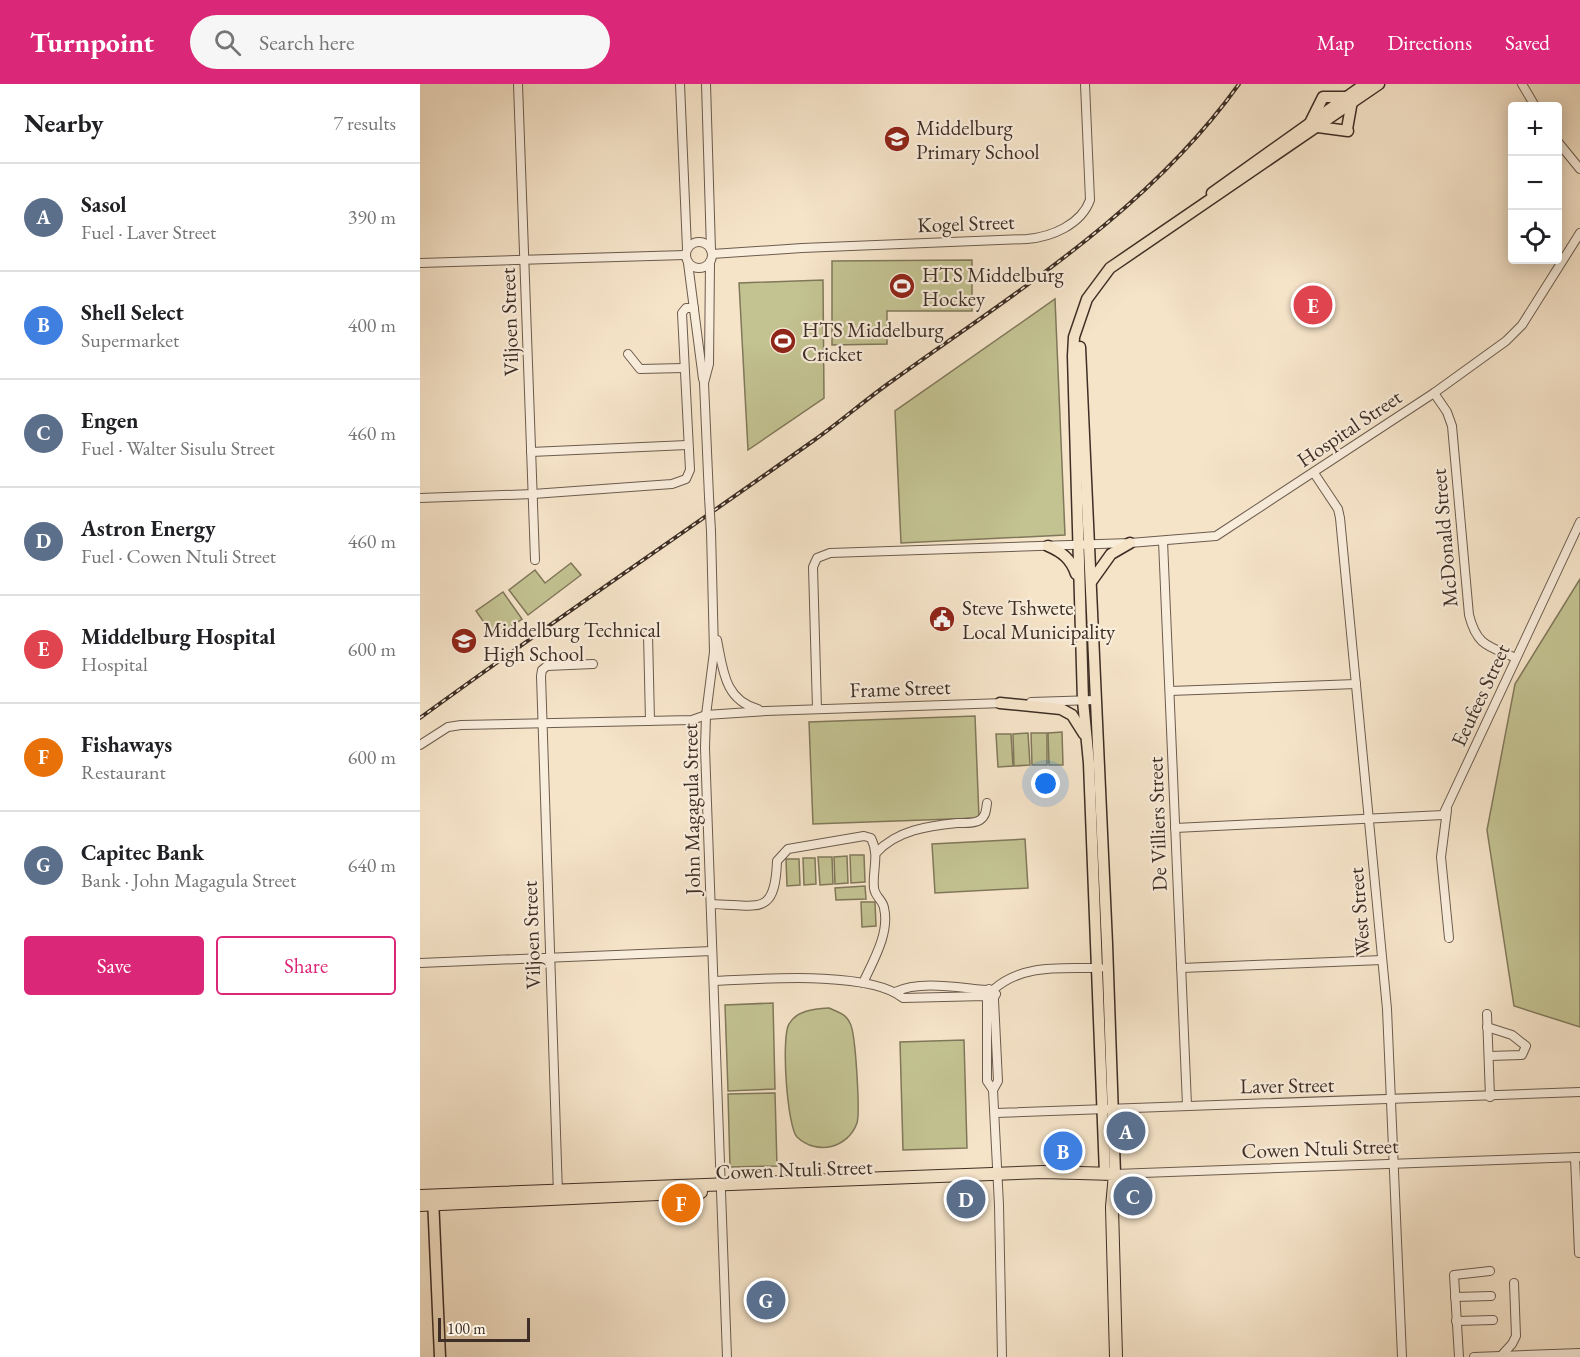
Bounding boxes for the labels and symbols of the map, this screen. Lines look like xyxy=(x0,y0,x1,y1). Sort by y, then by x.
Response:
place label: Middelburg Primary School xyxy=(916,114,1040,165)
school or university icon: Middelburg Primary School xyxy=(882,124,912,154)
street label: Kogel Street xyxy=(917,208,1016,238)
place label: HTS Middelburg Hockey xyxy=(922,261,1064,312)
street label: Viljoen Street xyxy=(494,267,524,377)
sports icon: HTS Middelburg Hockey xyxy=(887,271,917,301)
pin: E xyxy=(1294,282,1332,328)
place label: HTS Middelburg Cricket xyxy=(802,316,944,367)
sports icon: HTS Middelburg Cricket xyxy=(768,326,798,356)
street label: Hospital Street xyxy=(1291,383,1407,473)
street label: McDonald Street xyxy=(1424,467,1463,608)
place label: Steve Tshwete Local Municipality xyxy=(962,594,1116,645)
public building icon: Steve Tshwete Local Municipality xyxy=(927,604,957,634)
place label: Middelburg Technical High School xyxy=(483,616,661,667)
school or university icon: Middelburg Technical High School xyxy=(449,626,479,656)
street label: Eeufees Street xyxy=(1445,639,1516,751)
street label: Frame Street xyxy=(849,673,951,703)
street label: John Magagula Street xyxy=(676,723,706,897)
street label: De Villiers Street xyxy=(1141,756,1173,892)
your location xyxy=(1031,769,1060,798)
street label: West Street xyxy=(1342,866,1376,958)
street label: Viljoen Street xyxy=(516,880,546,990)
street label: Laver Street xyxy=(1240,1071,1335,1099)
pin: A xyxy=(1106,1108,1146,1154)
pin: B xyxy=(1044,1128,1082,1174)
street label: Cowen Ntuli Street xyxy=(1241,1132,1399,1164)
street label: Cowen Ntuli Street xyxy=(715,1153,873,1185)
pin: C xyxy=(1114,1174,1152,1218)
pin: D xyxy=(946,1176,986,1222)
pin: F xyxy=(662,1180,700,1226)
pin: G xyxy=(746,1278,786,1322)
scale bar xyxy=(438,1315,530,1342)

